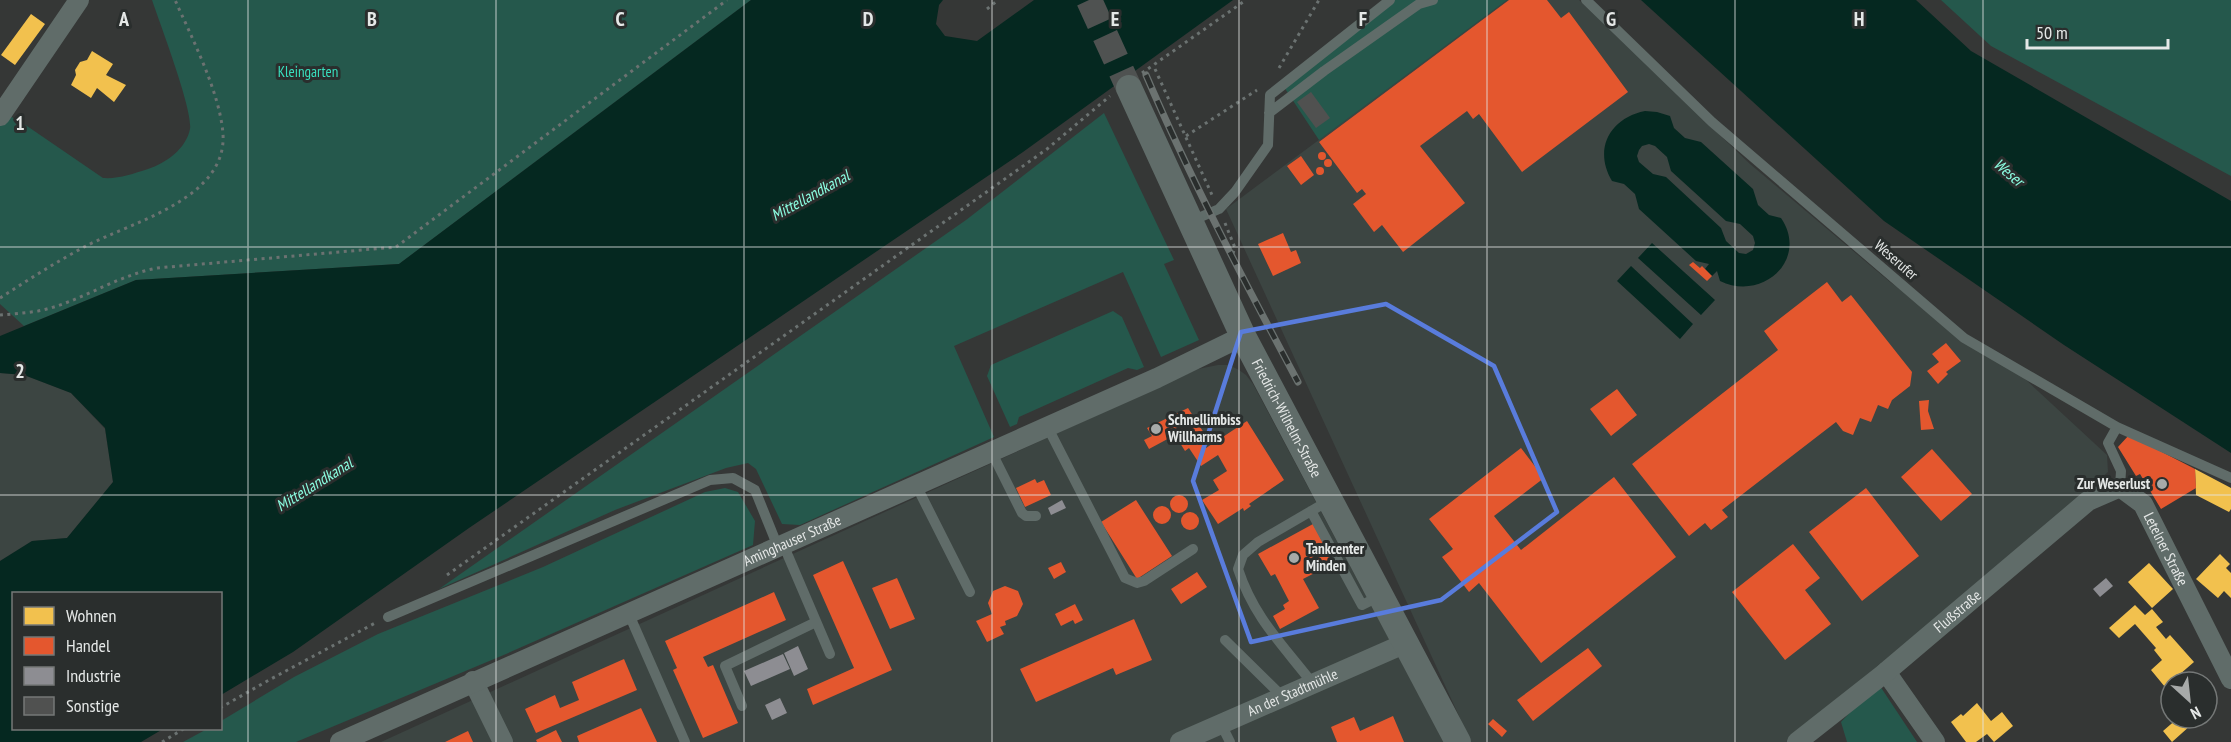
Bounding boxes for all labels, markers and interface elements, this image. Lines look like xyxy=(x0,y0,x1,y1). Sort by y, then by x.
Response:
text: A xyxy=(118,6,130,32)
text: B xyxy=(367,6,377,32)
text: C xyxy=(615,6,625,32)
text: D xyxy=(863,6,874,32)
text: E xyxy=(1111,6,1119,32)
text: F xyxy=(1359,6,1367,32)
text: G xyxy=(1606,6,1616,32)
text: H xyxy=(1854,6,1864,32)
scale bar xyxy=(2027,12,2168,50)
text: 50 m xyxy=(2036,21,2068,44)
park label: Kleingarten xyxy=(278,62,338,81)
text: 1 xyxy=(15,110,25,136)
water label: Weser xyxy=(1990,154,2030,192)
water label: Mittellandkanal xyxy=(767,165,854,225)
street label: Weserufer xyxy=(1871,236,1923,284)
street label: Friedrich-Wilhelm-Straße xyxy=(1248,355,1326,481)
text: 2 xyxy=(15,358,25,384)
place label: Schnellimbiss Willharms xyxy=(1167,410,1241,446)
marker: Schnellimbiss Willharms xyxy=(1149,422,1163,436)
water label: Mittellandkanal xyxy=(272,452,357,515)
place label: Zur Weserlust xyxy=(2077,474,2151,493)
marker: Zur Weserlust xyxy=(2155,477,2169,491)
street label: Letelner Straße xyxy=(2140,509,2193,589)
street label: Aminghauser Straße xyxy=(740,510,844,570)
place label: Tankcenter Minden xyxy=(1306,539,1365,575)
marker: Tankcenter Minden xyxy=(1287,551,1301,565)
street label: Flußstraße xyxy=(1930,586,1985,637)
legend xyxy=(12,592,222,730)
text: Wohnen xyxy=(66,604,116,627)
text: Handel xyxy=(66,634,111,657)
text: Industrie xyxy=(66,664,121,687)
street label: An der Stadtmühle xyxy=(1244,664,1341,720)
north arrow xyxy=(2159,670,2219,730)
text: Sonstige xyxy=(66,694,120,717)
text: N xyxy=(2187,702,2204,724)

